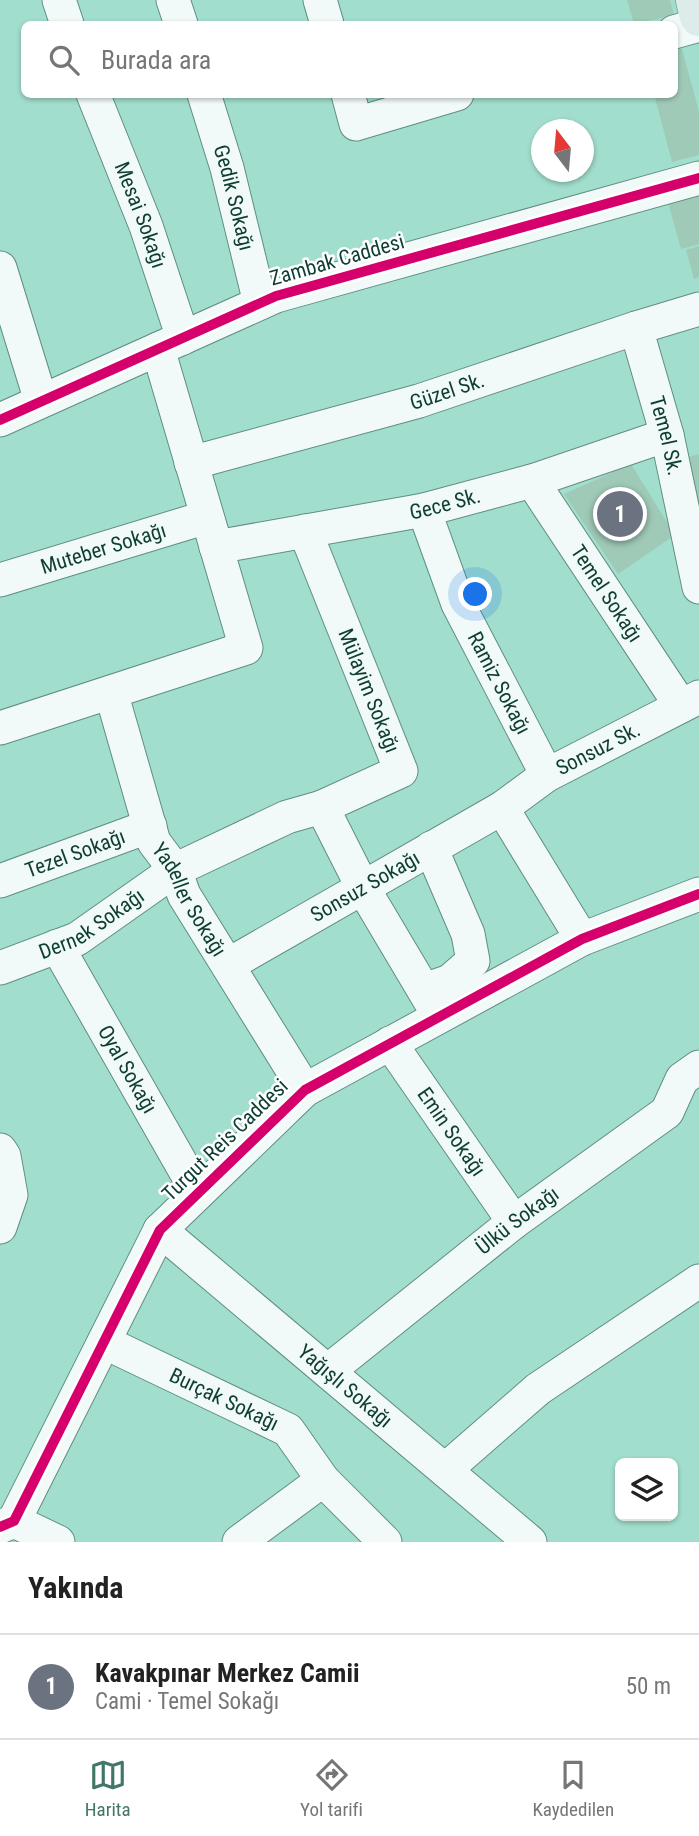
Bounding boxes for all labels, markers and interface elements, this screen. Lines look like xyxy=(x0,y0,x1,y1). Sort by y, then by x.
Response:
search box xyxy=(21,21,678,98)
icon: search xyxy=(45,41,83,79)
text: Burada ara xyxy=(101,45,211,75)
north arrow xyxy=(531,119,594,182)
street label: Gedik Sokağı xyxy=(209,142,259,253)
street label: Mesai Sokağı xyxy=(110,159,171,271)
street label: Zambak Caddesi xyxy=(267,229,407,291)
street label: Güzel Sk. xyxy=(407,368,488,415)
street label: Temel Sk. xyxy=(644,393,687,478)
street label: Gece Sk. xyxy=(408,483,483,524)
pin: 1 xyxy=(597,488,643,540)
street label: Muteber Sokağı xyxy=(38,518,169,579)
street label: Temel Sokağı xyxy=(566,541,647,647)
your location xyxy=(458,577,492,611)
street label: Mülayim Sokağı xyxy=(333,625,404,756)
street label: Ramiz Sokağı xyxy=(463,628,536,738)
street label: Sonsuz Sk. xyxy=(552,717,644,780)
street label: Tezel Sokağı xyxy=(22,824,128,883)
street label: Yadeller Sokağı xyxy=(147,838,231,961)
street label: Sonsuz Sokağı xyxy=(306,846,424,927)
street label: Dernek Sokağı xyxy=(36,884,149,964)
street label: Oyal Sokağı xyxy=(93,1021,162,1117)
street label: Turgut Reis Caddesi xyxy=(157,1074,293,1206)
street label: Emin Sokağı xyxy=(412,1083,491,1181)
street label: Ülkü Sokağı xyxy=(471,1182,564,1260)
street label: Yağışlı Sokağı xyxy=(293,1339,397,1433)
street label: Burçak Sokağı xyxy=(165,1363,282,1436)
map controls xyxy=(615,1458,678,1521)
button: layers xyxy=(615,1458,678,1521)
text: Yakında xyxy=(28,1570,123,1605)
text: Kavakpınar Merkez Camii xyxy=(95,1658,360,1688)
text: 1 xyxy=(45,1673,57,1700)
text: 50 m xyxy=(626,1673,671,1700)
text: Cami · Temel Sokağı xyxy=(95,1688,279,1715)
tab: Harita xyxy=(85,1756,131,1821)
tab: Yol tarifi xyxy=(300,1756,363,1821)
tab: Kaydedilen xyxy=(533,1756,614,1821)

